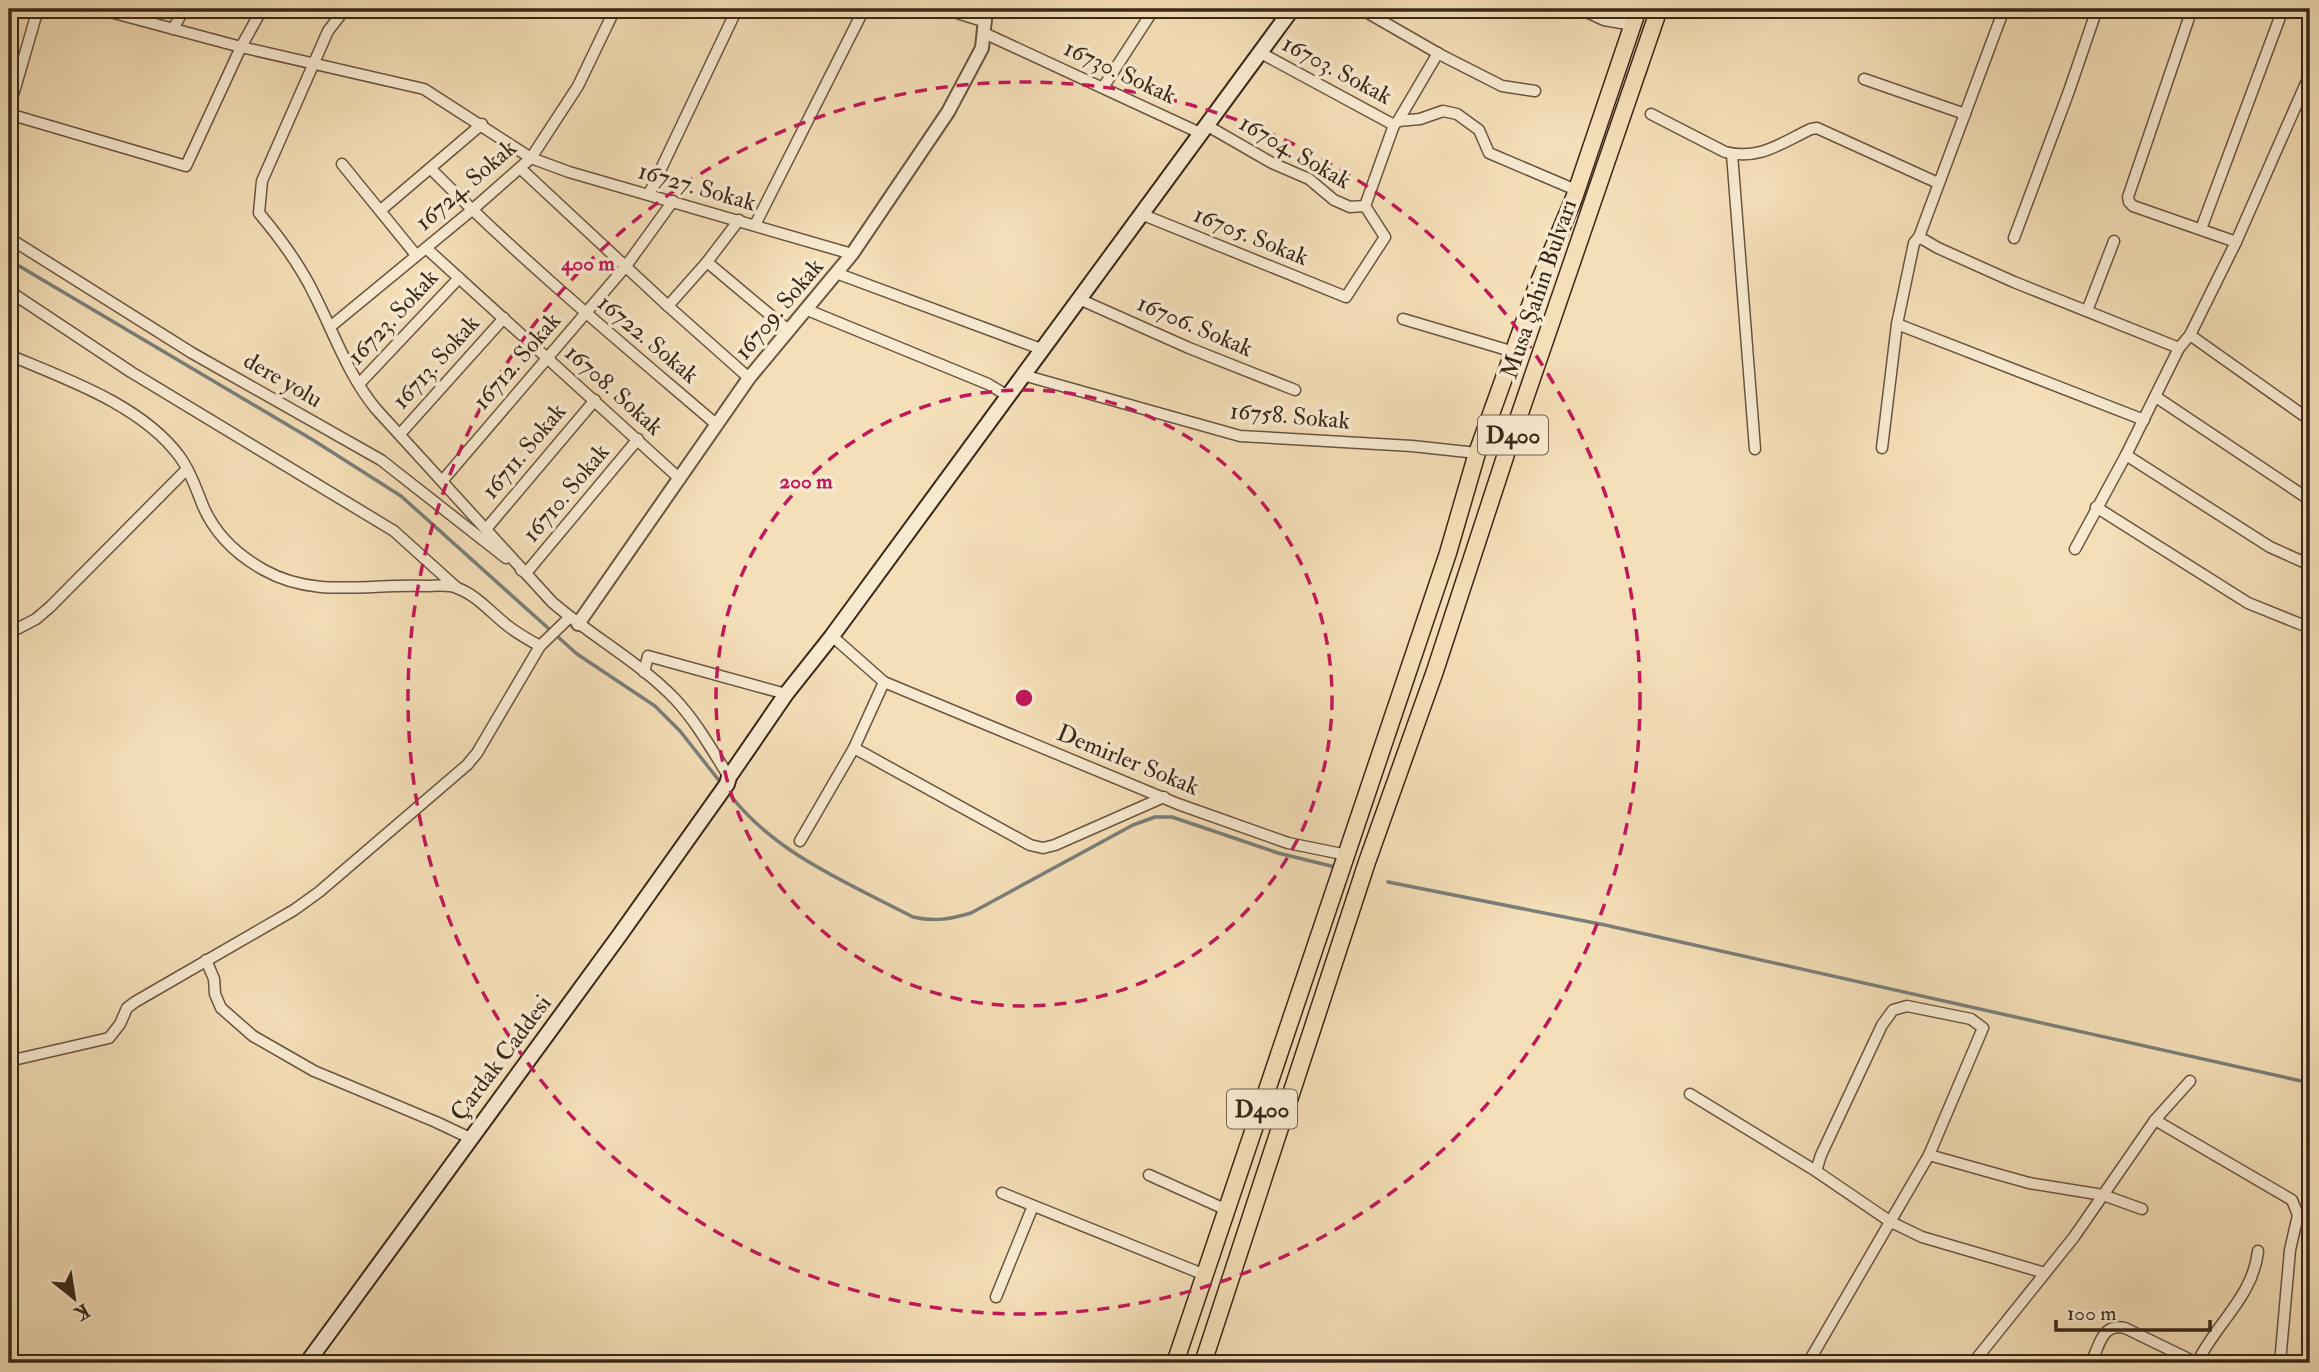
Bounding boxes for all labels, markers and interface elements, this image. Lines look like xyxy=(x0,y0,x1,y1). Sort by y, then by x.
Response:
street label: 16703. Sokak xyxy=(1277,28,1398,112)
street label: 16730. Sokak xyxy=(1059,33,1181,112)
street label: 16704. Sokak xyxy=(1233,107,1357,197)
street label: 16724. Sokak xyxy=(409,132,523,237)
street label: 16727. Sokak xyxy=(634,155,760,219)
street label: Musa Şahin Bulvarı xyxy=(1494,195,1584,383)
street label: 16705. Sokak xyxy=(1189,199,1313,273)
text: 400 m xyxy=(560,250,615,277)
street label: 16709. Sokak xyxy=(728,251,831,366)
street label: 16723. Sokak xyxy=(341,262,446,371)
street label: 16722. Sokak xyxy=(591,288,705,391)
street label: 16706. Sokak xyxy=(1132,288,1258,365)
street label: 16712. Sokak xyxy=(466,305,568,416)
street label: 16713. Sokak xyxy=(385,308,487,416)
street label: 16708. Sokak xyxy=(558,338,670,443)
street label: dere yolu xyxy=(238,345,328,415)
street label: 16758. Sokak xyxy=(1229,395,1352,437)
street label: 16711. Sokak xyxy=(475,396,573,505)
road number: D400 xyxy=(1478,416,1548,454)
street label: 16710. Sokak xyxy=(516,437,617,549)
text: 200 m xyxy=(780,468,833,495)
centre of rings xyxy=(1012,686,1036,710)
street label: Demirler Sokak xyxy=(1052,717,1204,803)
street label: Çardak Caddesi xyxy=(443,989,559,1127)
road number: D400 xyxy=(1227,1090,1297,1128)
north arrow xyxy=(38,1264,108,1334)
scale bar xyxy=(2056,1288,2210,1332)
text: K xyxy=(70,1298,94,1326)
text: 100 m xyxy=(2067,1300,2117,1327)

